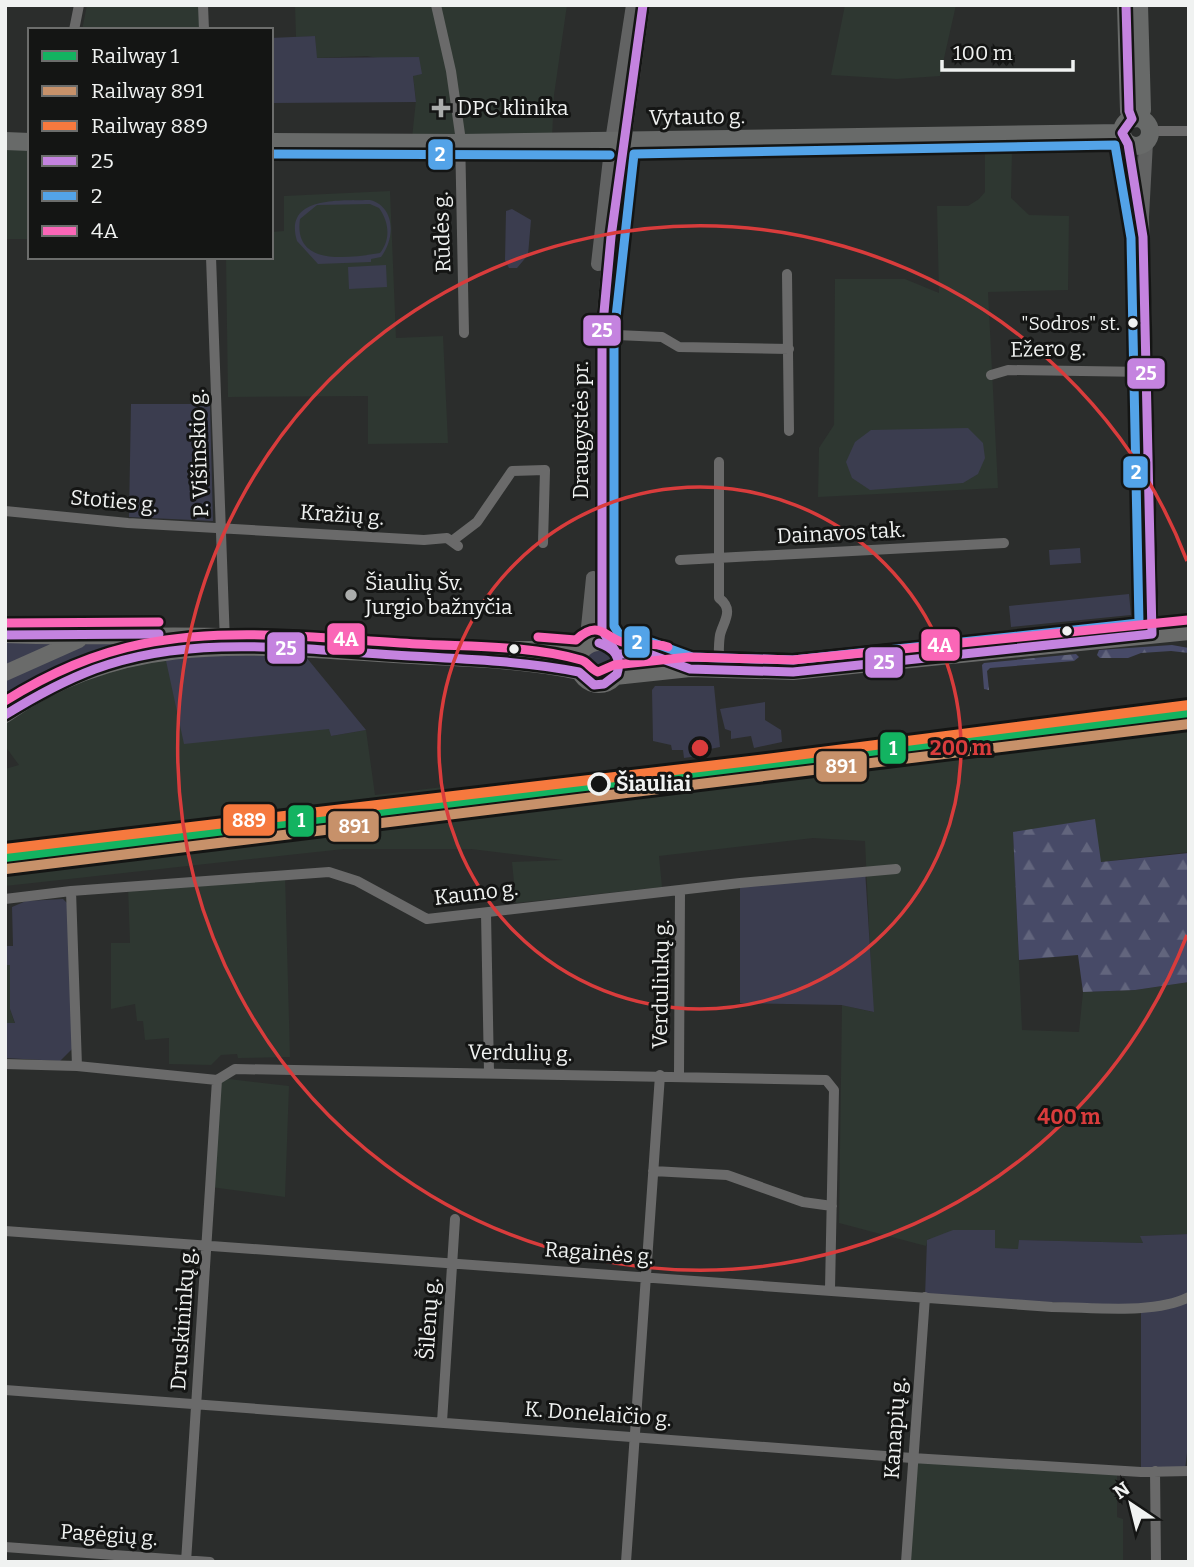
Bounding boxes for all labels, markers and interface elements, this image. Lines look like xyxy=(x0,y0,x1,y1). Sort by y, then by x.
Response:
legend xyxy=(28,28,273,259)
scale bar xyxy=(942,28,1073,72)
text: 100 m xyxy=(953,40,1013,66)
text: Railway 1 xyxy=(91,43,179,69)
text: Railway 891 xyxy=(91,78,204,104)
place label: DPC klinika xyxy=(457,95,569,121)
marker: DPC klinika xyxy=(431,98,451,118)
street label: Vytauto g. xyxy=(649,103,745,131)
text: Railway 889 xyxy=(91,113,208,139)
line badge: 2 xyxy=(427,138,454,171)
text: 2 xyxy=(435,143,446,166)
text: 25 xyxy=(91,148,114,174)
text: 2 xyxy=(91,183,102,209)
street label: Rūdės g. xyxy=(428,191,456,273)
text: 4A xyxy=(91,218,118,244)
place label: "Sodros" st. xyxy=(1021,312,1120,335)
line badge: 25 xyxy=(582,314,622,347)
marker: "Sodros" st. xyxy=(1126,316,1140,330)
text: 25 xyxy=(591,319,613,342)
street label: Ežero g. xyxy=(1010,335,1086,363)
line badge: 25 xyxy=(1126,357,1166,390)
street label: Draugystės pr. xyxy=(568,361,594,499)
text: 25 xyxy=(1135,362,1157,385)
street label: P. Višinskio g. xyxy=(184,388,214,518)
line badge: 2 xyxy=(1122,455,1149,489)
text: 2 xyxy=(1131,461,1142,484)
street label: Stoties g. xyxy=(69,484,159,518)
street label: Kražių g. xyxy=(299,499,385,531)
street label: Dainavos tak. xyxy=(776,517,906,549)
place label: Šiaulių Šv. Jurgio bažnyčia xyxy=(364,570,513,620)
marker: Šiaulių Šv. Jurgio bažnyčia xyxy=(343,587,359,603)
line badge: 4A xyxy=(326,622,366,656)
unlabelled marker xyxy=(1060,624,1074,638)
line badge: 2 xyxy=(623,625,651,659)
text: 4A xyxy=(333,628,359,651)
line badge: 4A xyxy=(920,628,961,662)
line badge: 25 xyxy=(266,631,306,665)
text: 2 xyxy=(632,631,643,654)
text: 4A xyxy=(927,634,953,657)
text: 25 xyxy=(275,637,297,660)
unlabelled marker xyxy=(507,642,521,656)
line badge: 25 xyxy=(864,646,904,679)
text: 25 xyxy=(873,651,895,674)
line badge: 1 xyxy=(879,731,907,765)
text: 200 m xyxy=(930,735,992,761)
centre of rings xyxy=(688,736,712,760)
text: 1 xyxy=(889,737,898,760)
line badge: 891 xyxy=(815,750,868,783)
text: 891 xyxy=(826,755,857,778)
place label: Šiauliai xyxy=(616,769,692,797)
marker: Šiauliai xyxy=(588,773,610,795)
line badge: 889 xyxy=(222,803,276,837)
line badge: 1 xyxy=(287,804,315,838)
text: 889 xyxy=(232,809,266,832)
text: 1 xyxy=(297,809,306,832)
line badge: 891 xyxy=(327,810,380,843)
text: 891 xyxy=(339,815,370,838)
street label: Kauno g. xyxy=(433,875,519,911)
street label: Verduliukų g. xyxy=(647,919,675,1049)
street label: Verdulių g. xyxy=(468,1039,572,1067)
text: 400 m xyxy=(1037,1104,1101,1130)
street label: Ragainės g. xyxy=(544,1236,654,1270)
street label: Druskininkų g. xyxy=(165,1247,201,1391)
street label: Šilėnų g. xyxy=(413,1277,445,1361)
street label: Kanapių g. xyxy=(878,1376,912,1480)
street label: K. Donelaičio g. xyxy=(523,1396,673,1432)
north arrow xyxy=(1096,1469,1166,1539)
text: N xyxy=(1109,1477,1134,1504)
street label: Pagėgių g. xyxy=(59,1519,159,1551)

